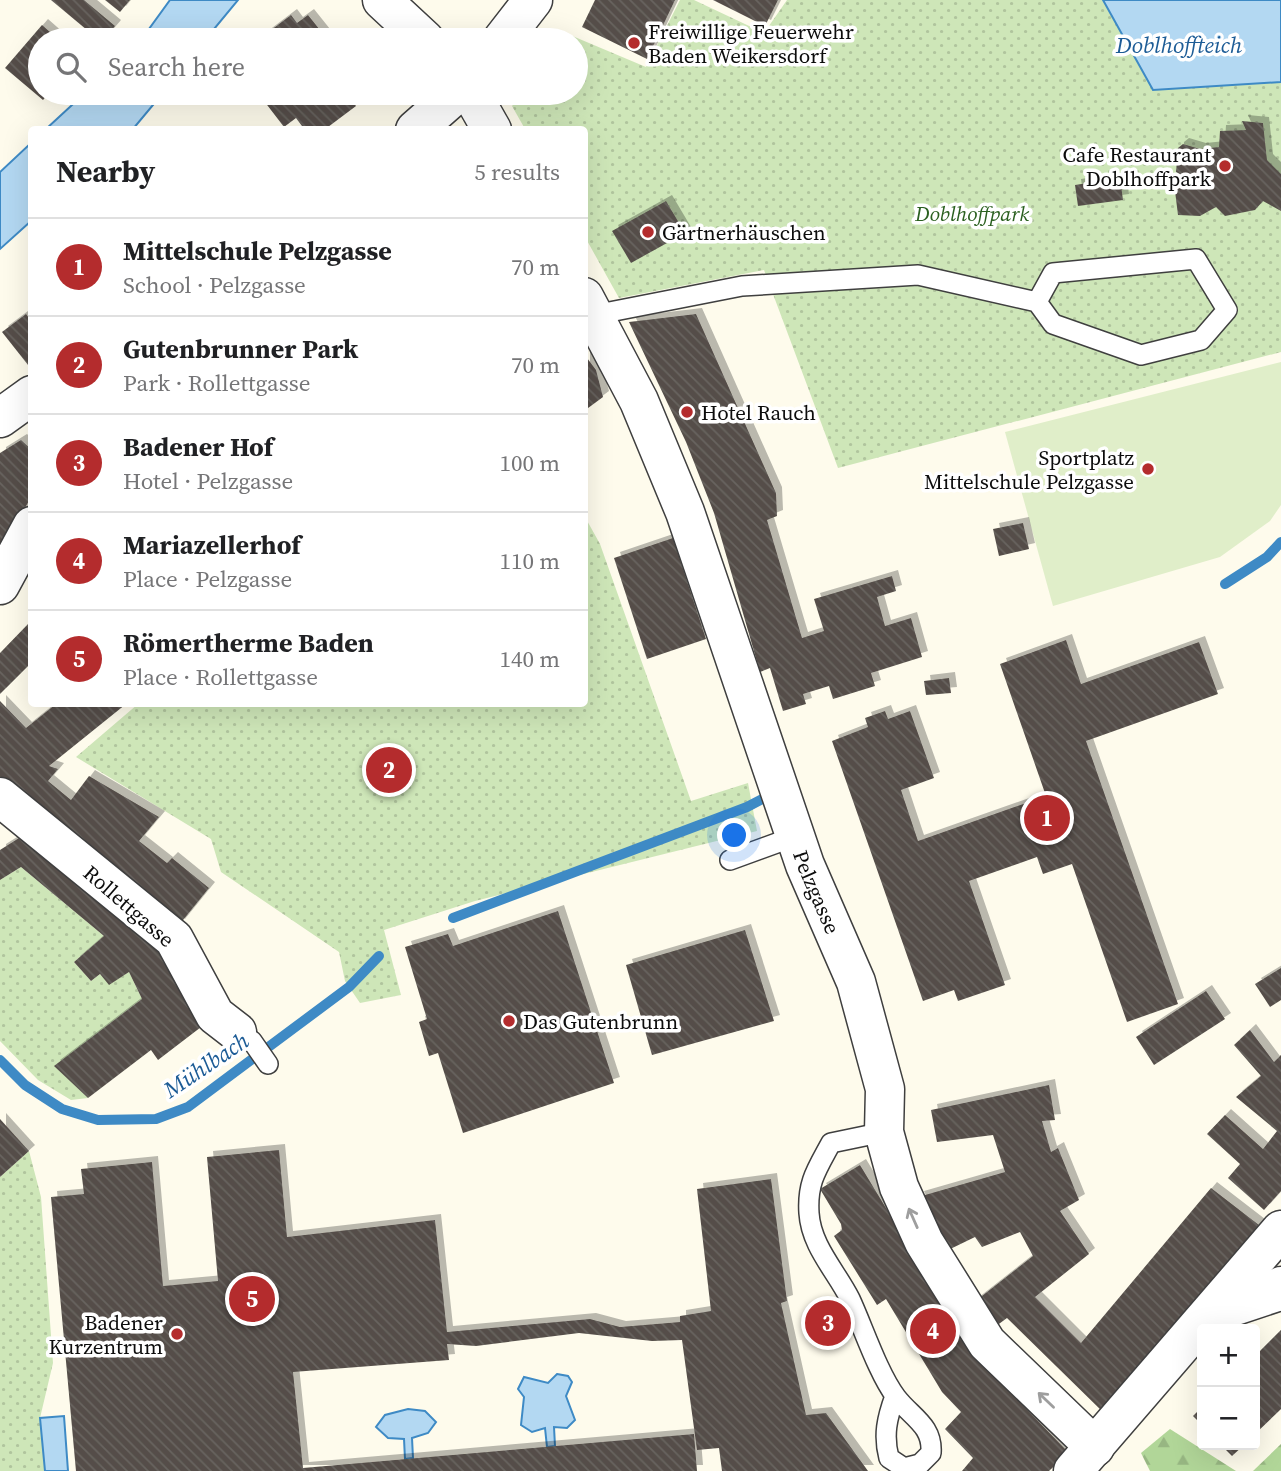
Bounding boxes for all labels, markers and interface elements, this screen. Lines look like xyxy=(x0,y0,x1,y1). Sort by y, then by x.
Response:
place label: Freiwillige Feuerwehr Baden Weikersdorf xyxy=(648,17,854,70)
search box xyxy=(28,28,588,105)
water label: Doblhoffteich xyxy=(1115,29,1243,61)
marker: Freiwillige Feuerwehr Baden Weikersdorf xyxy=(626,35,642,51)
icon: search xyxy=(52,48,90,86)
text: Search here xyxy=(108,49,245,85)
place label: Cafe Restaurant Doblhoffpark xyxy=(1063,140,1212,193)
text: Nearby xyxy=(56,151,155,192)
text: 5 results xyxy=(474,156,560,188)
marker: Cafe Restaurant Doblhoffpark xyxy=(1217,158,1233,174)
park label: Doblhoffpark xyxy=(914,199,1029,228)
place label: Gärtnerhäuschen xyxy=(662,218,826,247)
marker: Gärtnerhäuschen xyxy=(640,224,656,240)
text: Mittelschule Pelzgasse xyxy=(123,233,392,269)
text: 1 xyxy=(73,251,85,283)
text: 70 m xyxy=(511,251,560,283)
text: School · Pelzgasse xyxy=(123,269,306,301)
text: Gutenbrunner Park xyxy=(123,331,358,367)
text: 2 xyxy=(73,349,85,381)
text: 70 m xyxy=(511,349,560,381)
text: Park · Rollettgasse xyxy=(123,367,310,399)
place label: Hotel Rauch xyxy=(701,398,816,427)
marker: Hotel Rauch xyxy=(679,404,695,420)
text: Badener Hof xyxy=(123,429,273,465)
place label: Sportplatz Mittelschule Pelzgasse xyxy=(924,443,1134,496)
text: 3 xyxy=(73,447,85,479)
text: 100 m xyxy=(499,447,560,479)
marker: Sportplatz Mittelschule Pelzgasse xyxy=(1140,461,1156,477)
text: Hotel · Pelzgasse xyxy=(123,465,293,497)
text: Mariazellerhof xyxy=(123,527,301,563)
text: 4 xyxy=(73,545,85,577)
text: 110 m xyxy=(499,545,560,577)
text: Place · Pelzgasse xyxy=(123,563,292,595)
text: Römertherme Baden xyxy=(123,625,374,661)
text: 5 xyxy=(73,643,85,675)
text: 140 m xyxy=(499,643,560,675)
text: Place · Rollettgasse xyxy=(123,661,318,693)
pin: 2 xyxy=(366,744,412,796)
pin: 1 xyxy=(1024,792,1070,844)
your location xyxy=(717,818,751,852)
street label: Pelzgasse xyxy=(786,846,848,938)
street label: Rollettgasse xyxy=(77,858,181,954)
place label: Das Gutenbrunn xyxy=(523,1007,678,1036)
marker: Das Gutenbrunn xyxy=(501,1013,517,1029)
water label: Mühlbach xyxy=(156,1024,255,1106)
one-way arrow xyxy=(906,1208,919,1229)
pin: 5 xyxy=(229,1273,275,1325)
pin: 3 xyxy=(805,1297,851,1349)
pin: 4 xyxy=(910,1305,956,1357)
place label: Badener Kurzentrum xyxy=(49,1308,163,1361)
map controls xyxy=(1197,1324,1260,1450)
button: + xyxy=(1197,1324,1260,1387)
marker: Badener Kurzentrum xyxy=(169,1326,185,1342)
button: − xyxy=(1197,1387,1260,1450)
one-way arrow xyxy=(1038,1391,1055,1408)

